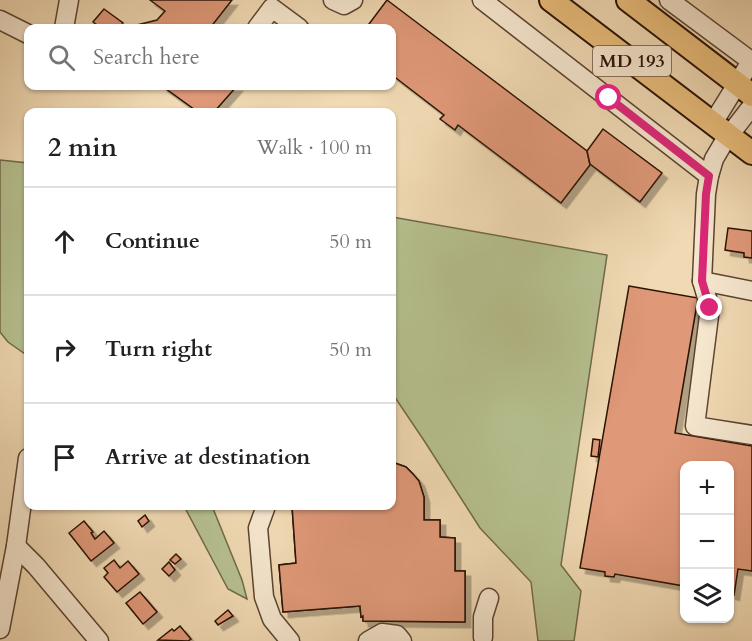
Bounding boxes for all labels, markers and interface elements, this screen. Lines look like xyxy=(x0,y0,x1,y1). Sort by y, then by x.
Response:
search box xyxy=(24,24,396,90)
icon: search xyxy=(45,41,78,74)
text: Search here xyxy=(93,42,200,72)
road number: MD 193 xyxy=(593,46,671,76)
route start xyxy=(595,84,621,110)
text: 2 min xyxy=(48,130,117,165)
text: Walk · 100 m xyxy=(257,134,372,161)
icon: ahead xyxy=(48,225,81,258)
text: Continue xyxy=(105,226,200,256)
text: 50 m xyxy=(329,228,372,255)
route end xyxy=(696,294,722,320)
icon: right xyxy=(48,333,81,366)
text: Turn right xyxy=(105,334,212,364)
text: 50 m xyxy=(329,336,372,363)
icon: arrive xyxy=(48,441,81,474)
text: Arrive at destination xyxy=(105,442,310,472)
map controls xyxy=(680,461,734,623)
button: + xyxy=(680,461,734,515)
button: − xyxy=(680,515,734,569)
button: layers xyxy=(680,569,734,623)

